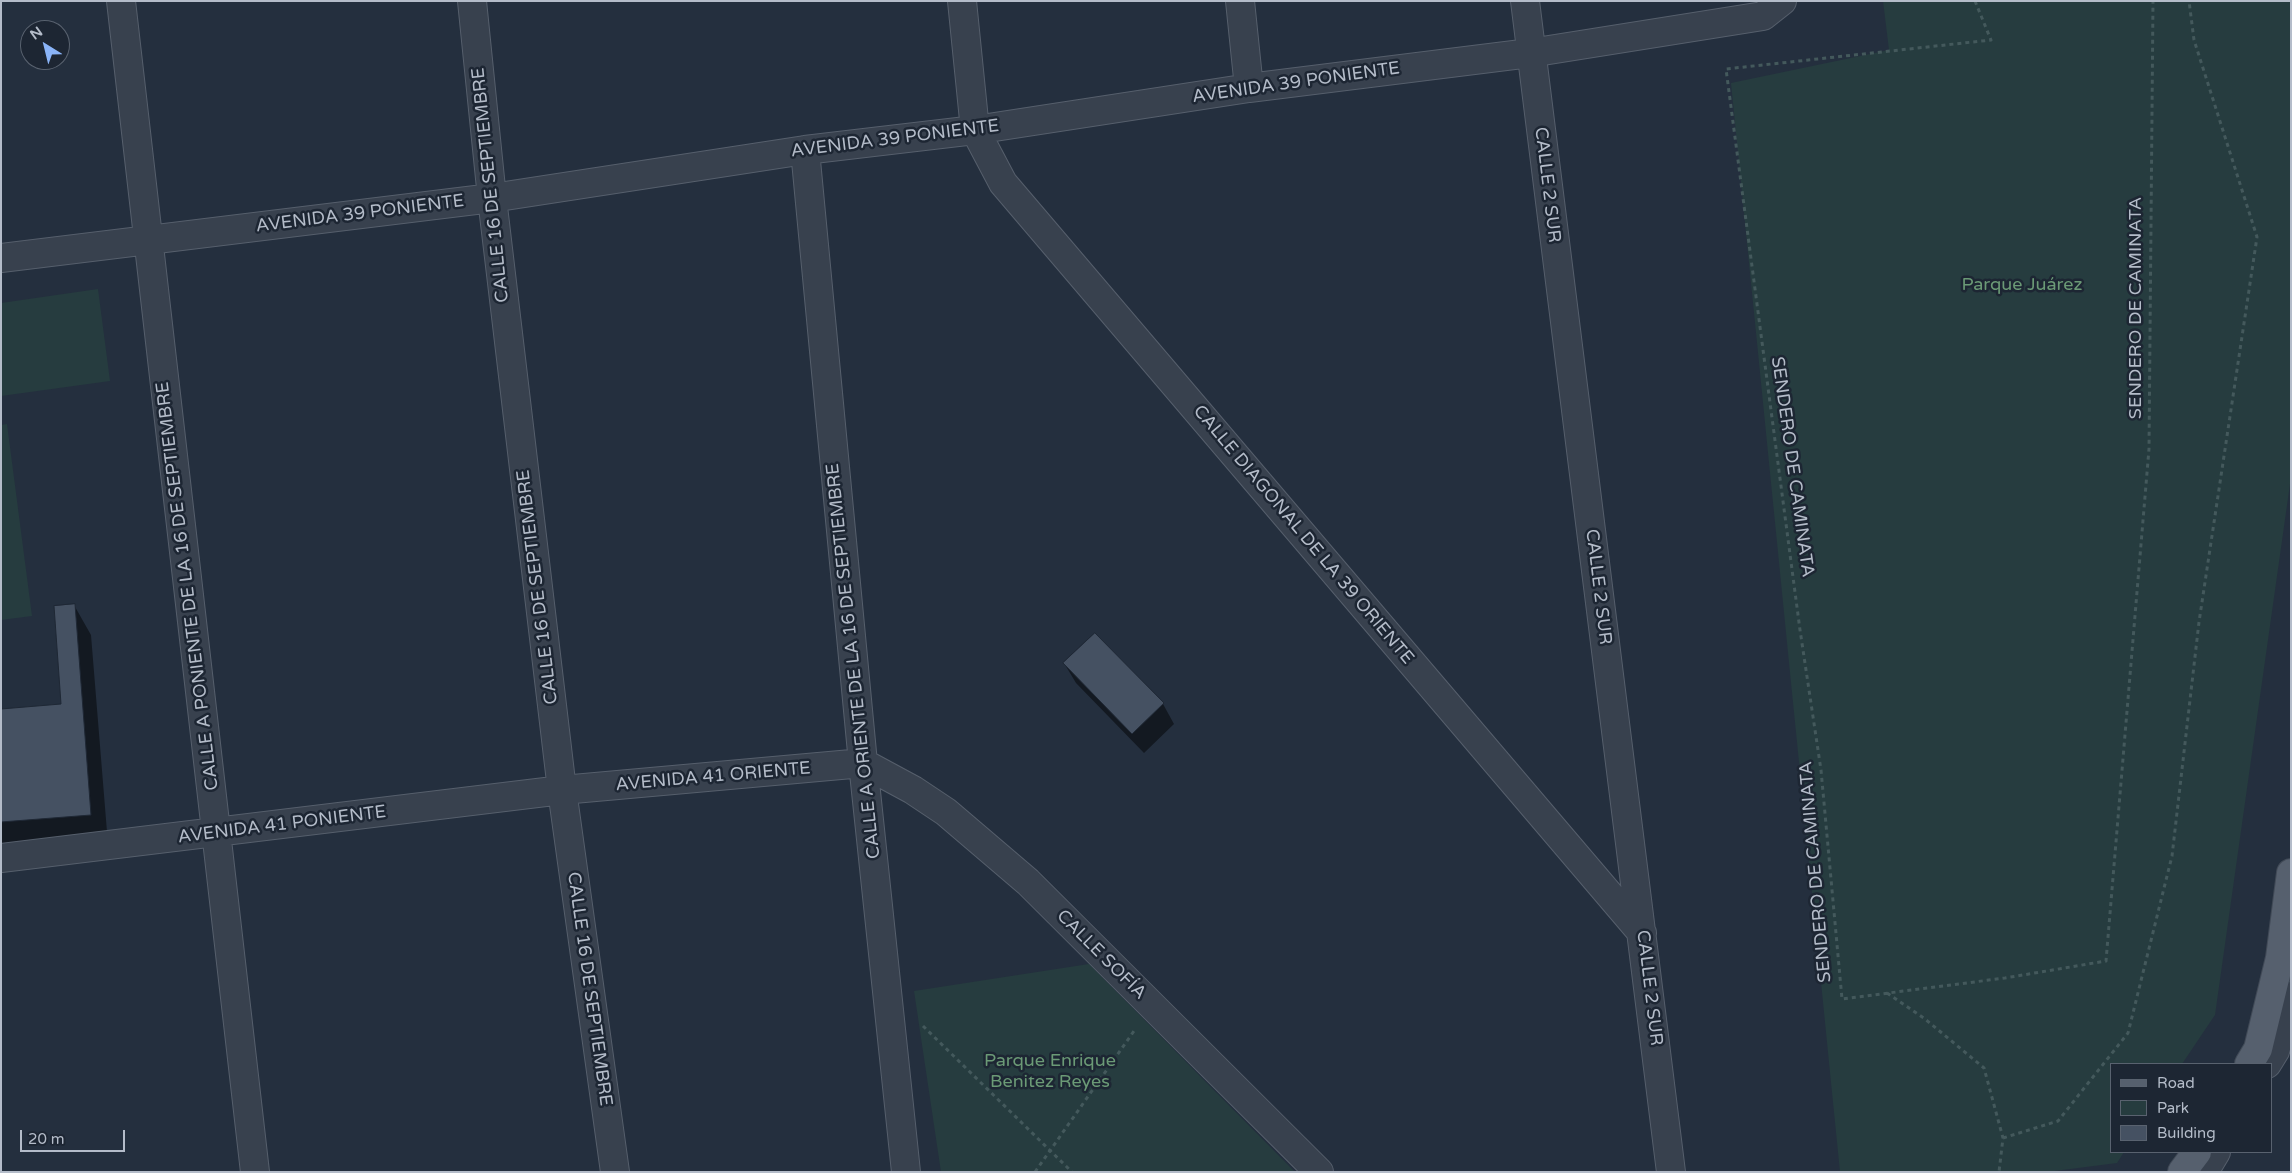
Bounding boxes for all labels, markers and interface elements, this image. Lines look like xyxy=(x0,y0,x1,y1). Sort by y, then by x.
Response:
north arrow xyxy=(20,20,70,70)
text: N xyxy=(27,23,46,43)
street label: AVENIDA 39 PONIENTE xyxy=(1191,58,1401,108)
street label: CALLE 16 DE SEPTIEMBRE xyxy=(468,66,514,304)
street label: AVENIDA 39 PONIENTE xyxy=(790,116,1000,162)
street label: CALLE 2 SUR xyxy=(1529,126,1565,244)
street label: AVENIDA 39 PONIENTE xyxy=(255,191,465,237)
street label: SENDERO DE CAMINATA xyxy=(2125,197,2147,419)
park label: Parque Juárez xyxy=(1962,274,2082,296)
street label: SENDERO DE CAMINATA xyxy=(1766,355,1818,579)
street label: CALLE A PONIENTE DE LA 16 DE SEPTIEMBRE xyxy=(152,380,224,792)
street label: CALLE DIAGONAL DE LA 39 ORIENTE xyxy=(1188,401,1418,669)
street label: CALLE A ORIENTE DE LA 16 DE SEPTIEMBRE xyxy=(822,462,886,860)
street label: CALLE 16 DE SEPTIEMBRE xyxy=(513,468,563,706)
street label: CALLE 2 SUR xyxy=(1580,528,1616,646)
street label: AVENIDA 41 ORIENTE xyxy=(615,758,811,796)
street label: SENDERO DE CAMINATA xyxy=(1796,760,1836,984)
street label: AVENIDA 41 PONIENTE xyxy=(177,802,387,848)
street label: CALLE 16 DE SEPTIEMBRE xyxy=(562,871,616,1107)
street label: CALLE SOFÍA xyxy=(1052,906,1150,1004)
street label: CALLE 2 SUR xyxy=(1631,929,1667,1047)
park label: Parque Enrique Benitez Reyes xyxy=(984,1050,1116,1092)
legend xyxy=(2110,1063,2272,1153)
text: Road xyxy=(2157,1074,2195,1092)
text: Park xyxy=(2157,1099,2189,1117)
scale bar xyxy=(22,1120,128,1152)
text: Building xyxy=(2157,1124,2216,1142)
text: 20 m xyxy=(28,1130,65,1148)

